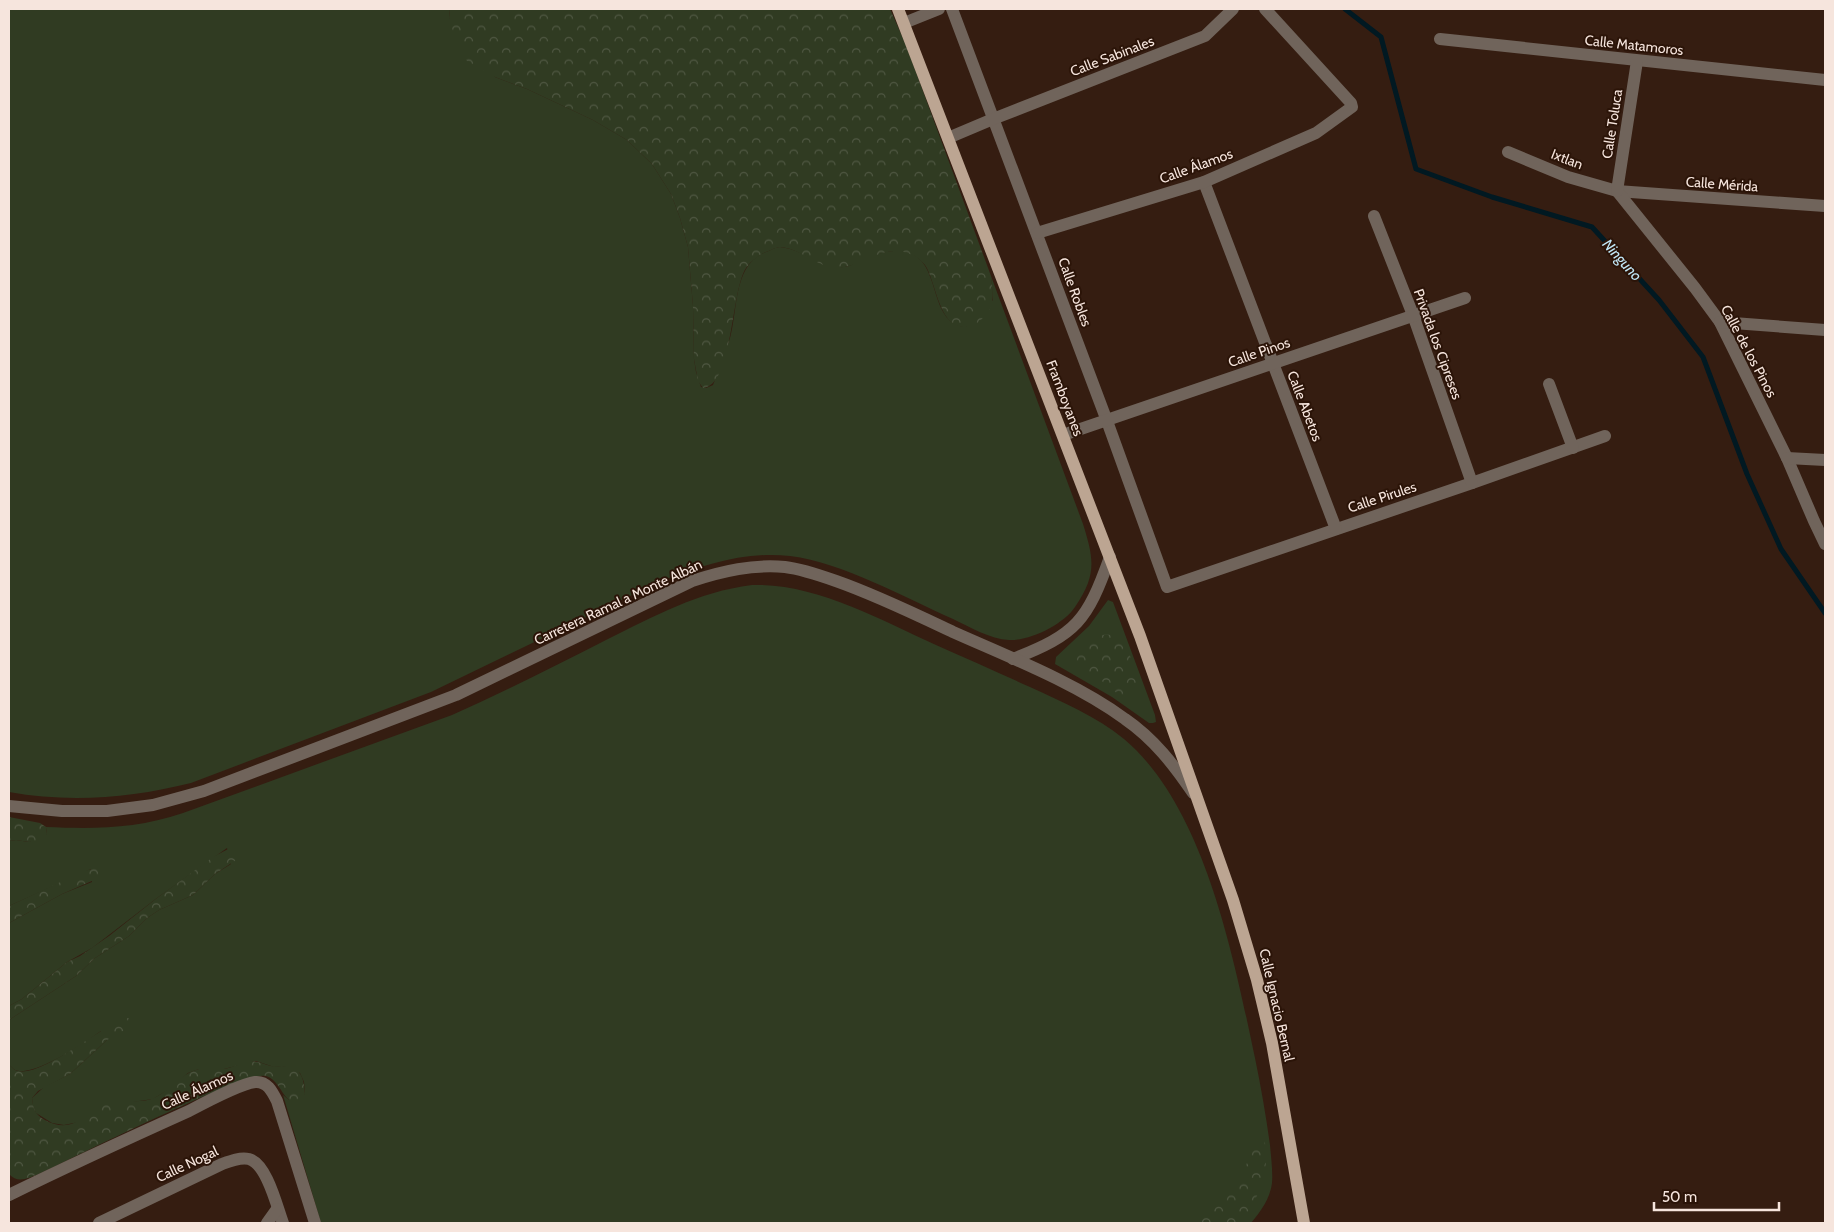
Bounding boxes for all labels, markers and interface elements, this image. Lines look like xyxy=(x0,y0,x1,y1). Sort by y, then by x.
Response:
street label: Calle Matamoros xyxy=(1584,31,1684,59)
street label: Calle Sabinales xyxy=(1067,32,1157,80)
street label: Calle Toluca xyxy=(1598,88,1626,160)
street label: Calle Álamos xyxy=(1157,144,1235,188)
street label: Ixtlan xyxy=(1548,145,1586,173)
street label: Calle Mérida xyxy=(1685,172,1759,196)
water label: Ninguno xyxy=(1598,235,1646,285)
street label: Calle Robles xyxy=(1054,255,1096,329)
street label: Privada los Cipreses xyxy=(1410,286,1466,402)
street label: Calle de los Pinos xyxy=(1717,302,1781,401)
street label: Calle Pinos xyxy=(1226,333,1293,371)
street label: Framboyanes xyxy=(1042,358,1088,439)
street label: Calle Abetos xyxy=(1283,368,1327,444)
street label: Calle Pirules xyxy=(1345,477,1419,517)
street label: Carretera Ramal a Monte Albán xyxy=(531,555,705,649)
street label: Calle Ignacio Bernal xyxy=(1255,947,1299,1064)
street label: Calle Álamos xyxy=(158,1066,236,1114)
street label: Calle Nogal xyxy=(153,1141,222,1186)
scale bar xyxy=(1654,1180,1779,1212)
text: 50 m xyxy=(1662,1188,1697,1206)

